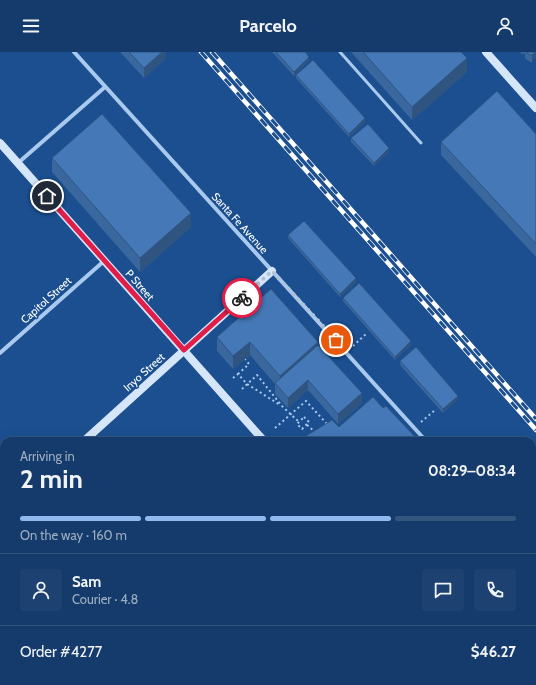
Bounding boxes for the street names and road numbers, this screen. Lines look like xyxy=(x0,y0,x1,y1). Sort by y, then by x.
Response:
street label: Santa Fe Avenue xyxy=(209,190,271,257)
street label: P Street xyxy=(123,266,158,304)
street label: Capitol Street xyxy=(18,273,75,326)
street label: Inyo Street xyxy=(120,350,168,394)

